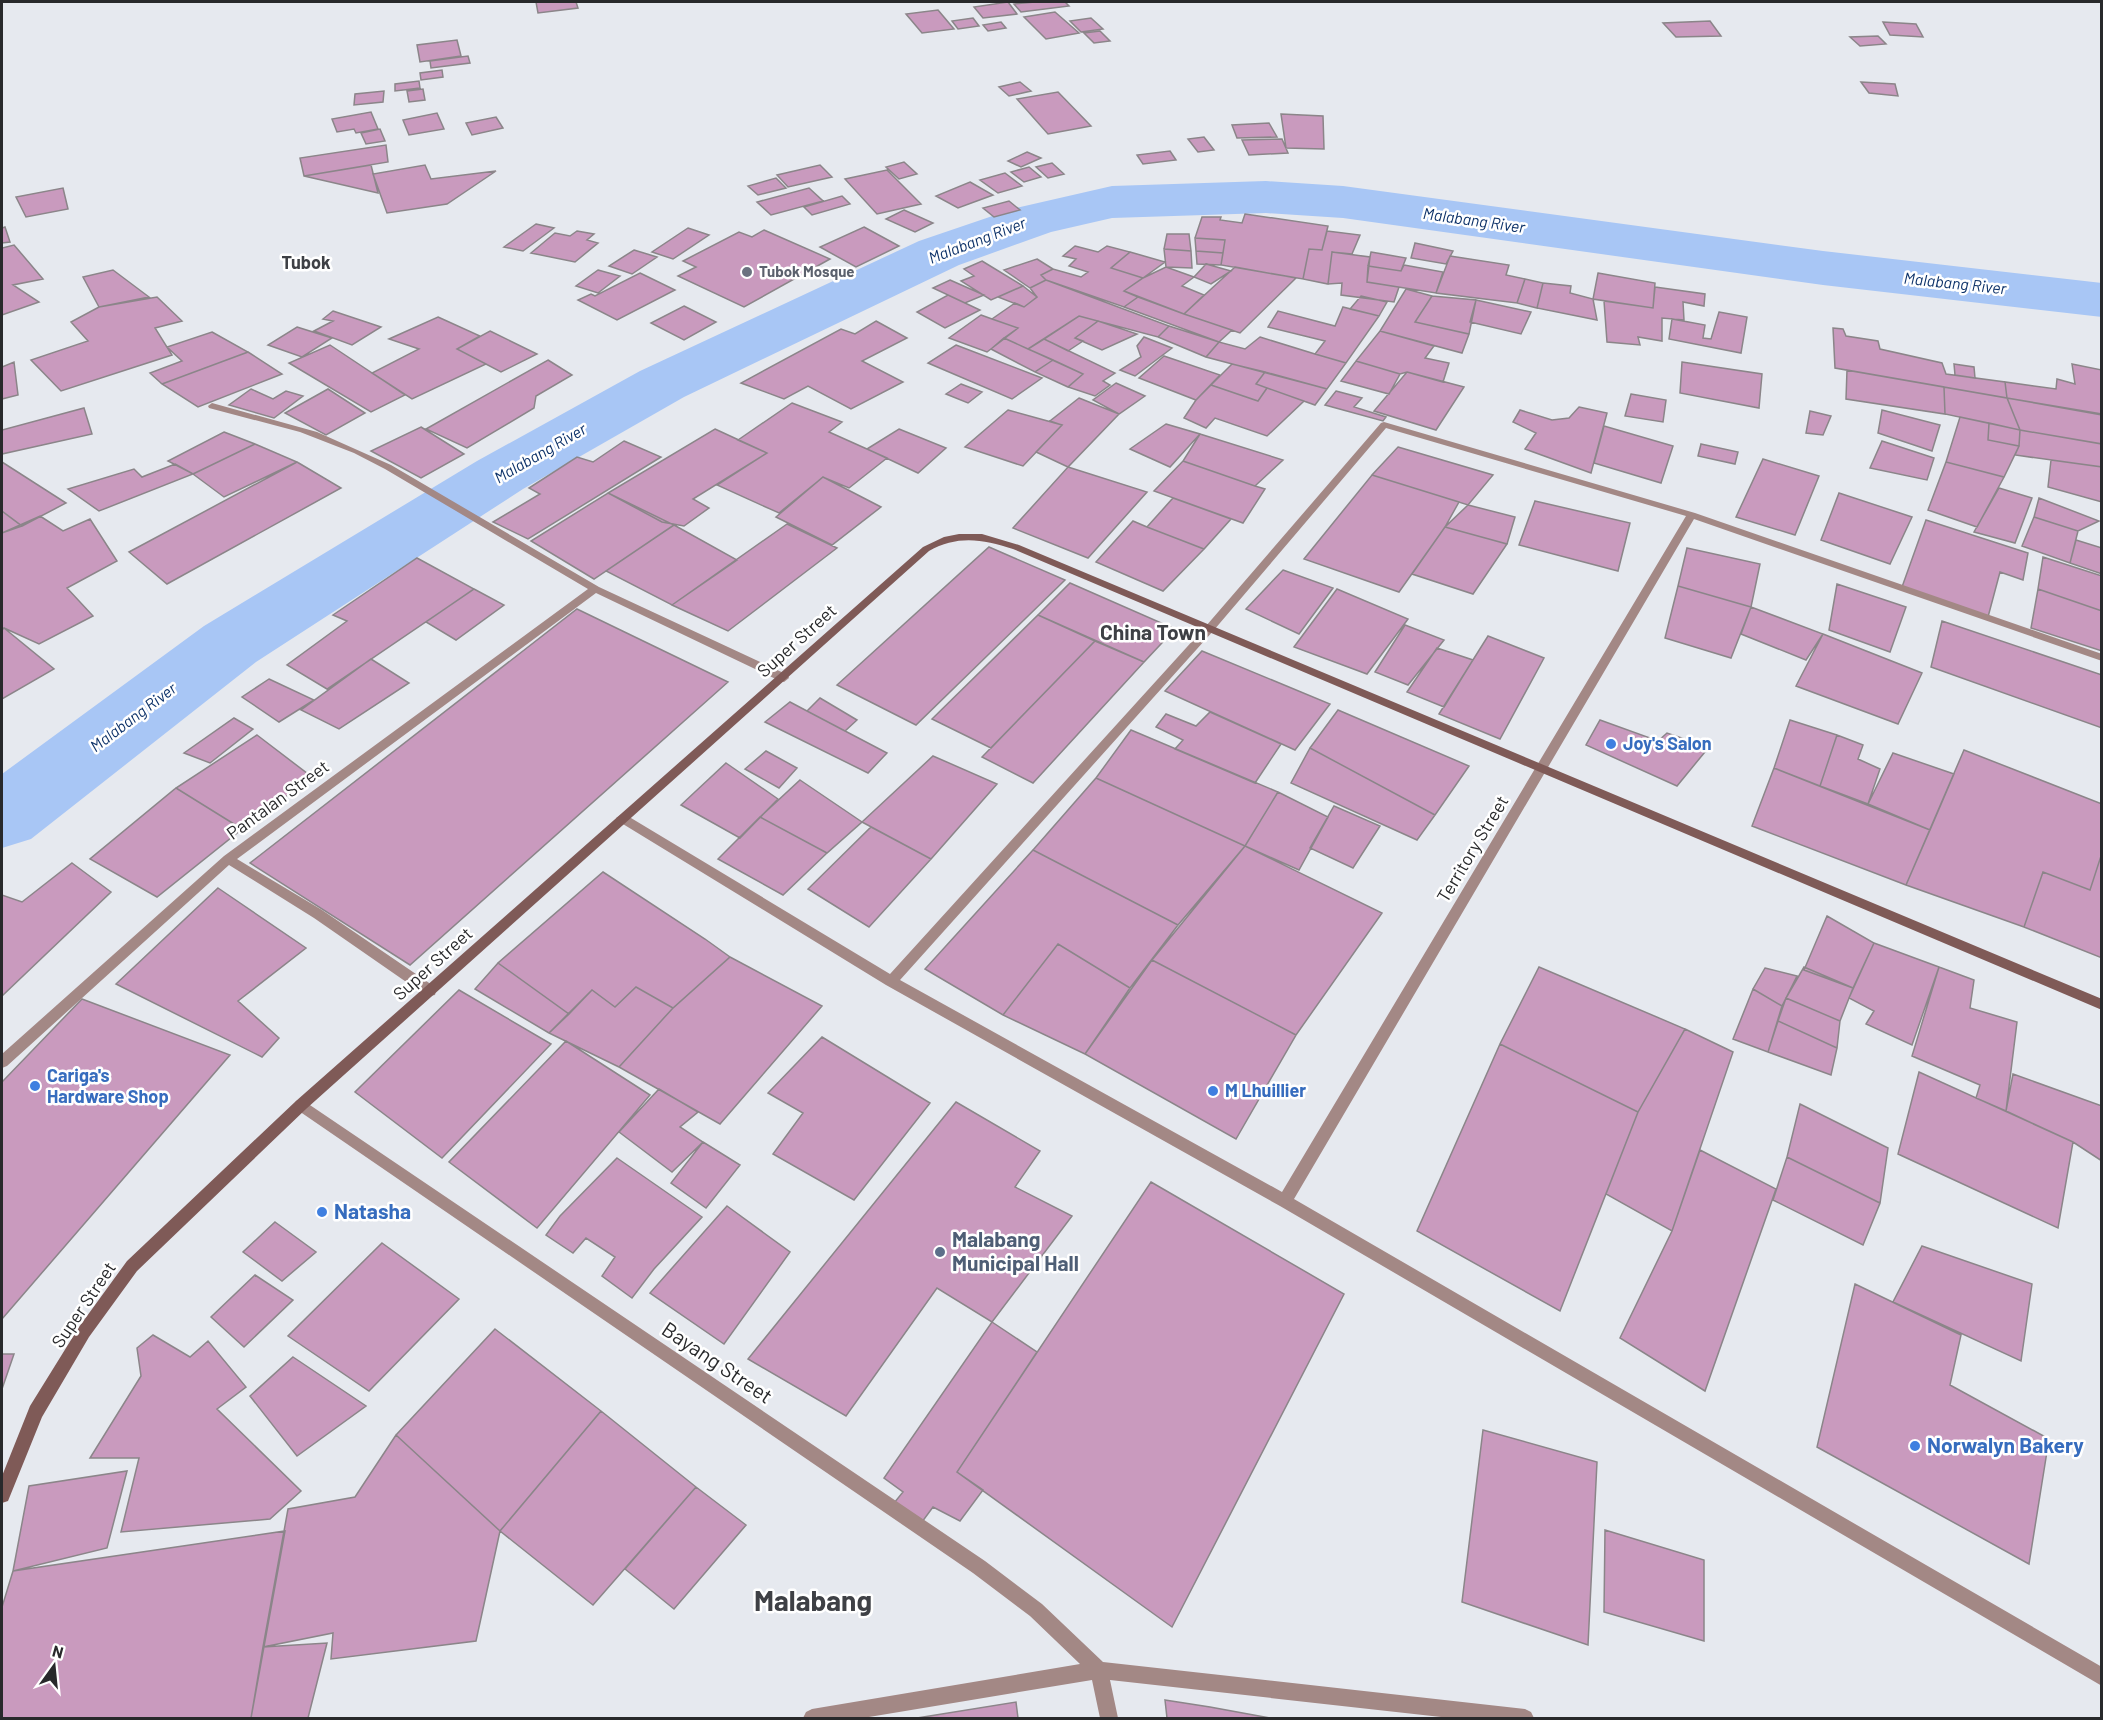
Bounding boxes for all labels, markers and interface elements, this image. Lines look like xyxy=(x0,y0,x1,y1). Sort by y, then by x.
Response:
water label: Malabang River xyxy=(1422,203,1528,236)
water label: Malabang River xyxy=(925,212,1029,267)
district label: Tubok xyxy=(281,251,331,273)
place label: Tubok Mosque xyxy=(759,262,855,280)
marker: Tubok Mosque xyxy=(740,265,754,279)
water label: Malabang River xyxy=(1903,268,2009,297)
water label: Malabang River xyxy=(490,418,590,487)
street label: Super Street xyxy=(752,599,840,682)
district label: China Town xyxy=(1100,619,1206,644)
water label: Malabang River xyxy=(86,677,181,755)
place label: Joy's Salon xyxy=(1623,732,1712,754)
marker: Joy's Salon xyxy=(1604,737,1618,751)
street label: Pantalan Street xyxy=(222,755,333,844)
street label: Territory Street xyxy=(1432,791,1513,906)
street label: Super Street xyxy=(388,922,476,1005)
place label: Cariga's Hardware Shop xyxy=(47,1064,169,1107)
marker: Cariga's Hardware Shop xyxy=(28,1079,42,1093)
place label: M Lhuillier xyxy=(1225,1079,1306,1101)
marker: M Lhuillier xyxy=(1206,1084,1220,1098)
place label: Natasha xyxy=(334,1198,411,1223)
marker: Natasha xyxy=(315,1205,329,1219)
place label: Malabang Municipal Hall xyxy=(952,1226,1079,1275)
marker: Malabang Municipal Hall xyxy=(933,1245,947,1259)
street label: Super Street xyxy=(46,1257,120,1352)
street label: Bayang Street xyxy=(658,1316,778,1408)
place label: Norwalyn Bakery xyxy=(1927,1432,2084,1457)
marker: Norwalyn Bakery xyxy=(1908,1439,1922,1453)
district label: Malabang xyxy=(754,1583,872,1617)
north arrow xyxy=(24,1636,84,1696)
text: N xyxy=(50,1640,66,1662)

